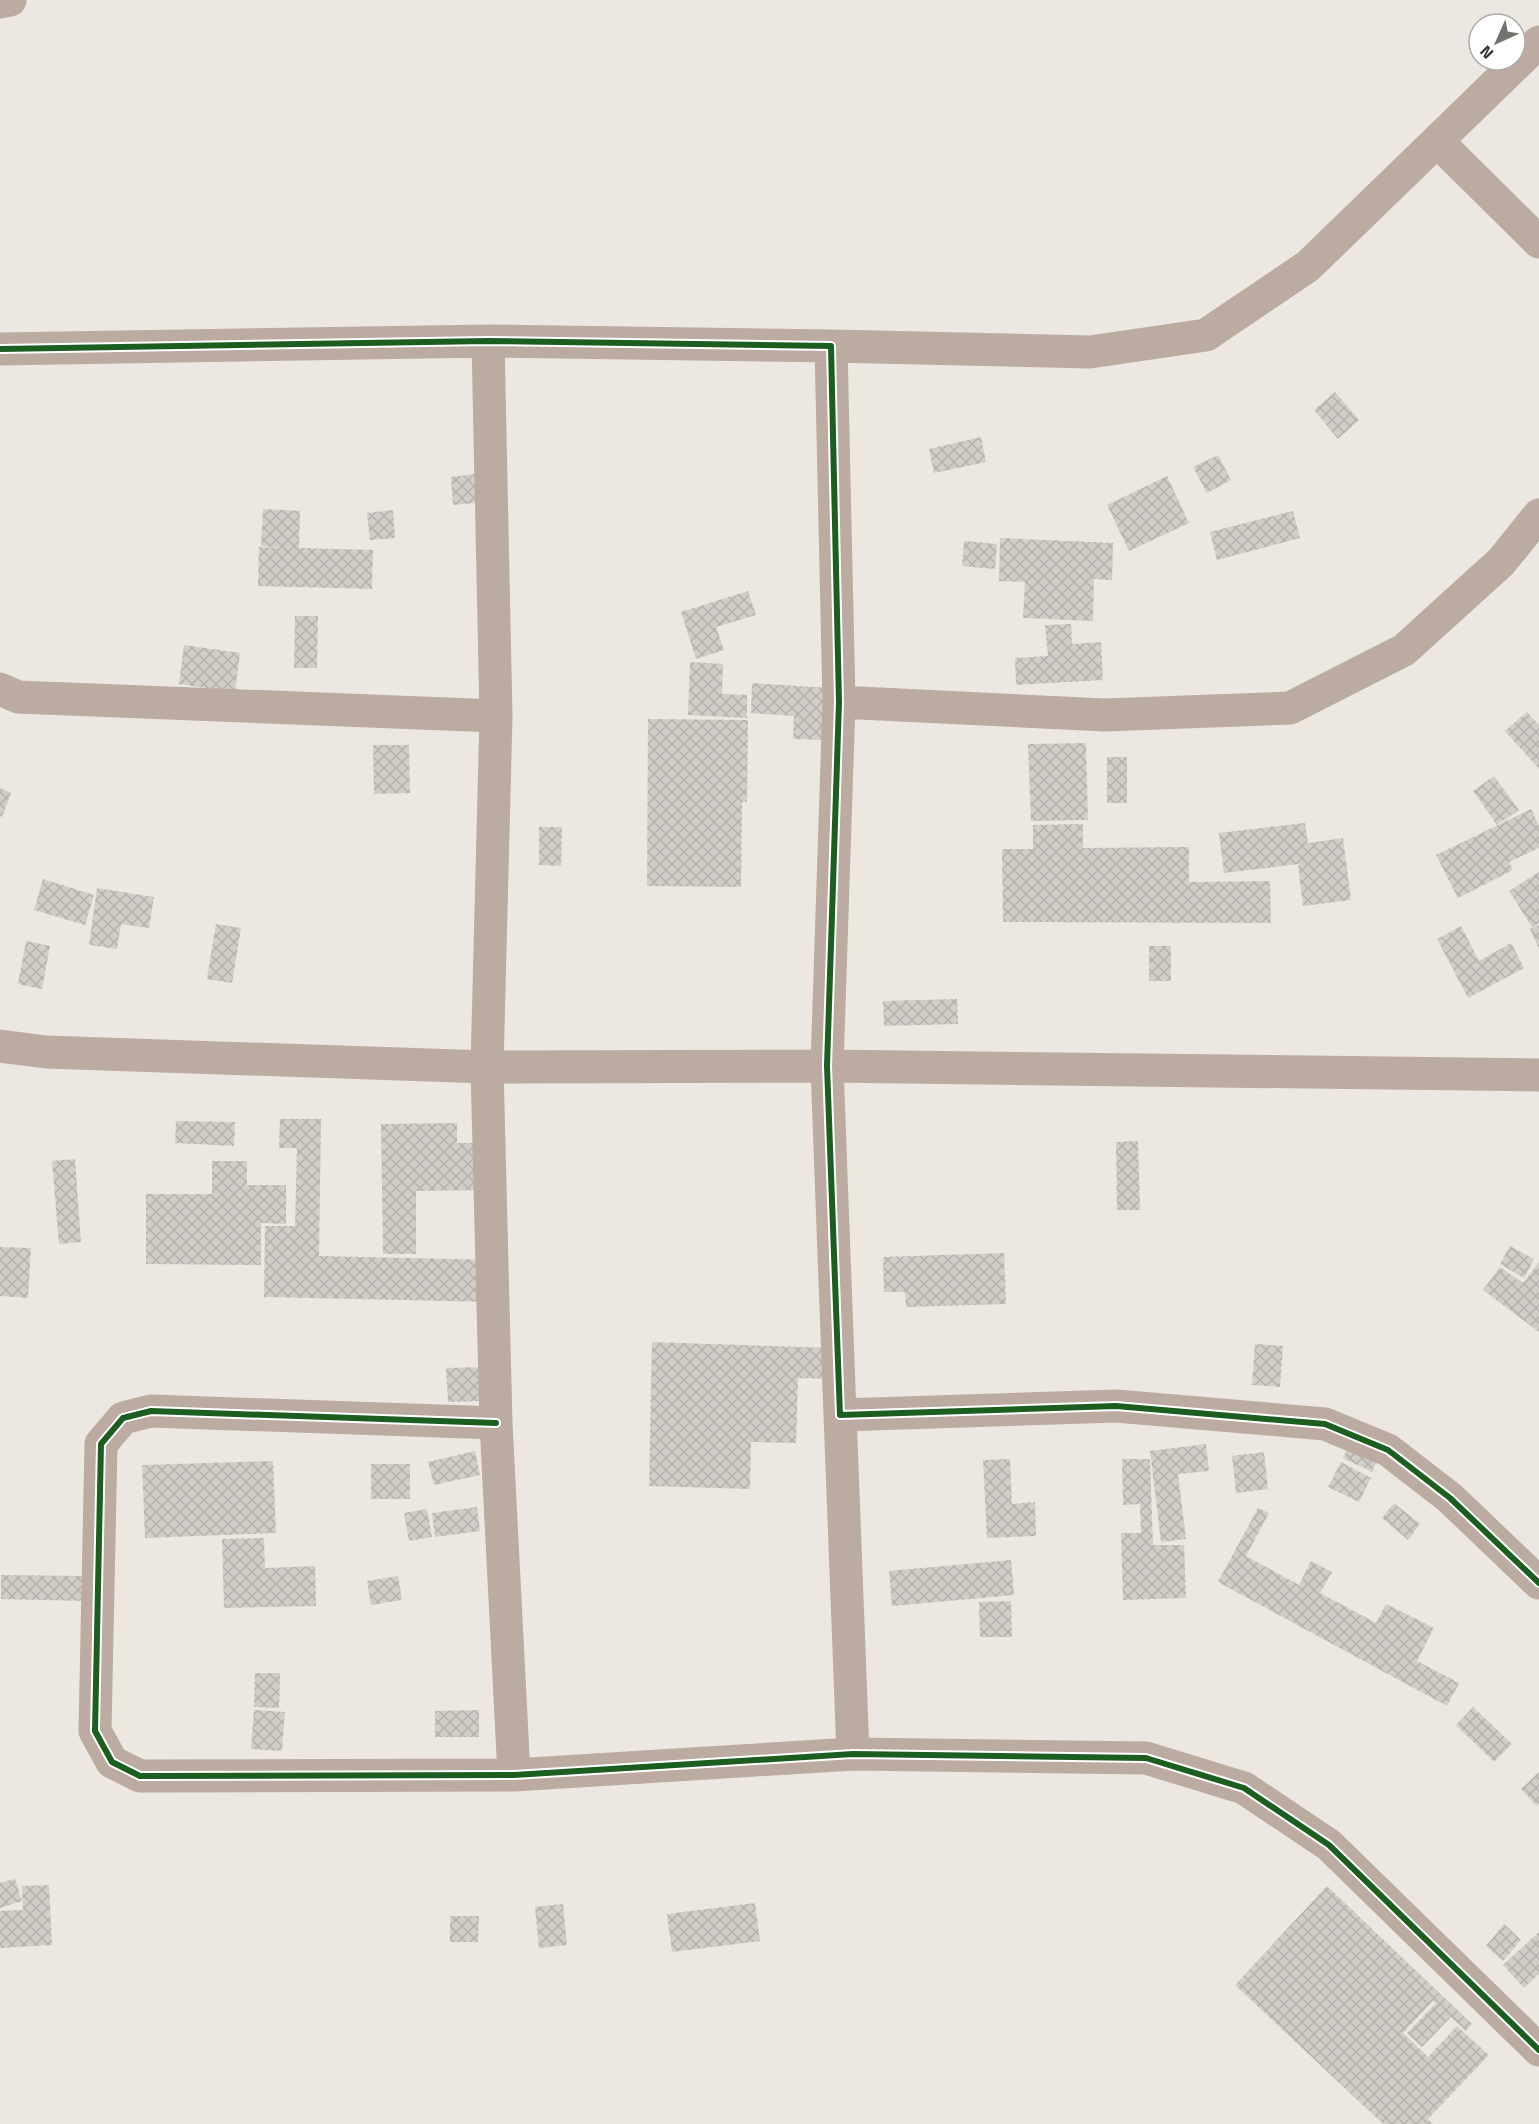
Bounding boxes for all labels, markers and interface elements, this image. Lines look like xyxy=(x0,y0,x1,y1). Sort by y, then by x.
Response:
north arrow xyxy=(1467,12,1527,72)
text: N xyxy=(1474,40,1499,65)

